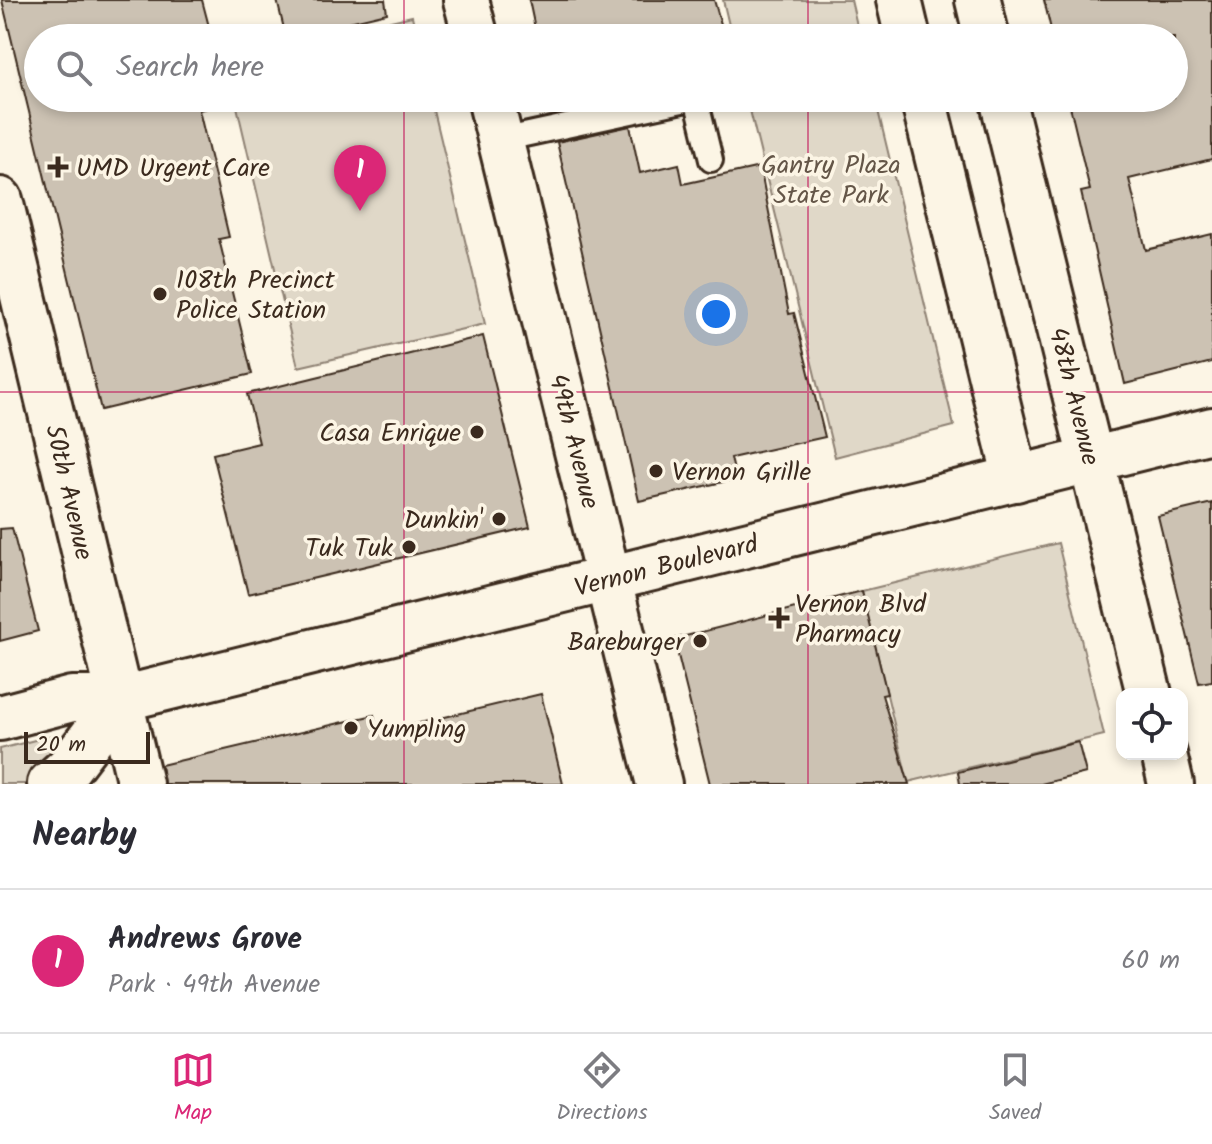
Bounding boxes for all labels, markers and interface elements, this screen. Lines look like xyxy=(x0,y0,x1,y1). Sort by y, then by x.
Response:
search box xyxy=(24,24,1188,112)
text: Search here xyxy=(116,44,264,92)
icon: search xyxy=(52,46,96,90)
pin: 1 xyxy=(334,145,386,211)
park label: Gantry Plaza State Park xyxy=(761,145,901,217)
place label: UMD Urgent Care xyxy=(76,148,270,190)
marker: UMD Urgent Care xyxy=(47,156,69,178)
place label: 108th Precinct Police Station xyxy=(176,260,336,332)
marker: 108th Precinct Police Station xyxy=(151,285,169,303)
your location xyxy=(696,294,736,334)
street label: 48th Avenue xyxy=(1036,323,1111,470)
street label: 49th Avenue xyxy=(536,369,610,514)
place label: Casa Enrique xyxy=(319,413,461,455)
street label: 50th Avenue xyxy=(32,421,104,565)
marker: Casa Enrique xyxy=(468,423,486,441)
place label: Vernon Grille xyxy=(672,452,811,494)
marker: Vernon Grille xyxy=(647,462,665,480)
place label: Dunkin' xyxy=(404,500,483,542)
marker: Dunkin' xyxy=(490,510,508,528)
street label: Vernon Boulevard xyxy=(570,524,764,610)
place label: Tuk Tuk xyxy=(305,528,394,570)
marker: Tuk Tuk xyxy=(400,538,418,556)
place label: Vernon Blvd Pharmacy xyxy=(795,584,927,656)
marker: Vernon Blvd Pharmacy xyxy=(770,609,788,627)
place label: Bareburger xyxy=(568,622,685,664)
marker: Bareburger xyxy=(691,632,709,650)
map controls xyxy=(1116,688,1188,760)
button: locate xyxy=(1116,688,1188,760)
place label: Yumpling xyxy=(367,709,466,751)
marker: Yumpling xyxy=(342,719,360,737)
scale bar xyxy=(24,728,150,764)
text: 20 m xyxy=(36,728,86,763)
text: Nearby xyxy=(32,809,137,863)
text: Andrews Grove xyxy=(108,916,302,964)
text: 1 xyxy=(54,940,62,982)
text: 60 m xyxy=(1121,940,1180,982)
text: Park · 49th Avenue xyxy=(108,964,320,1006)
tab: Map xyxy=(171,1048,215,1131)
tab: Directions xyxy=(556,1048,648,1131)
tab: Saved xyxy=(989,1048,1041,1131)

